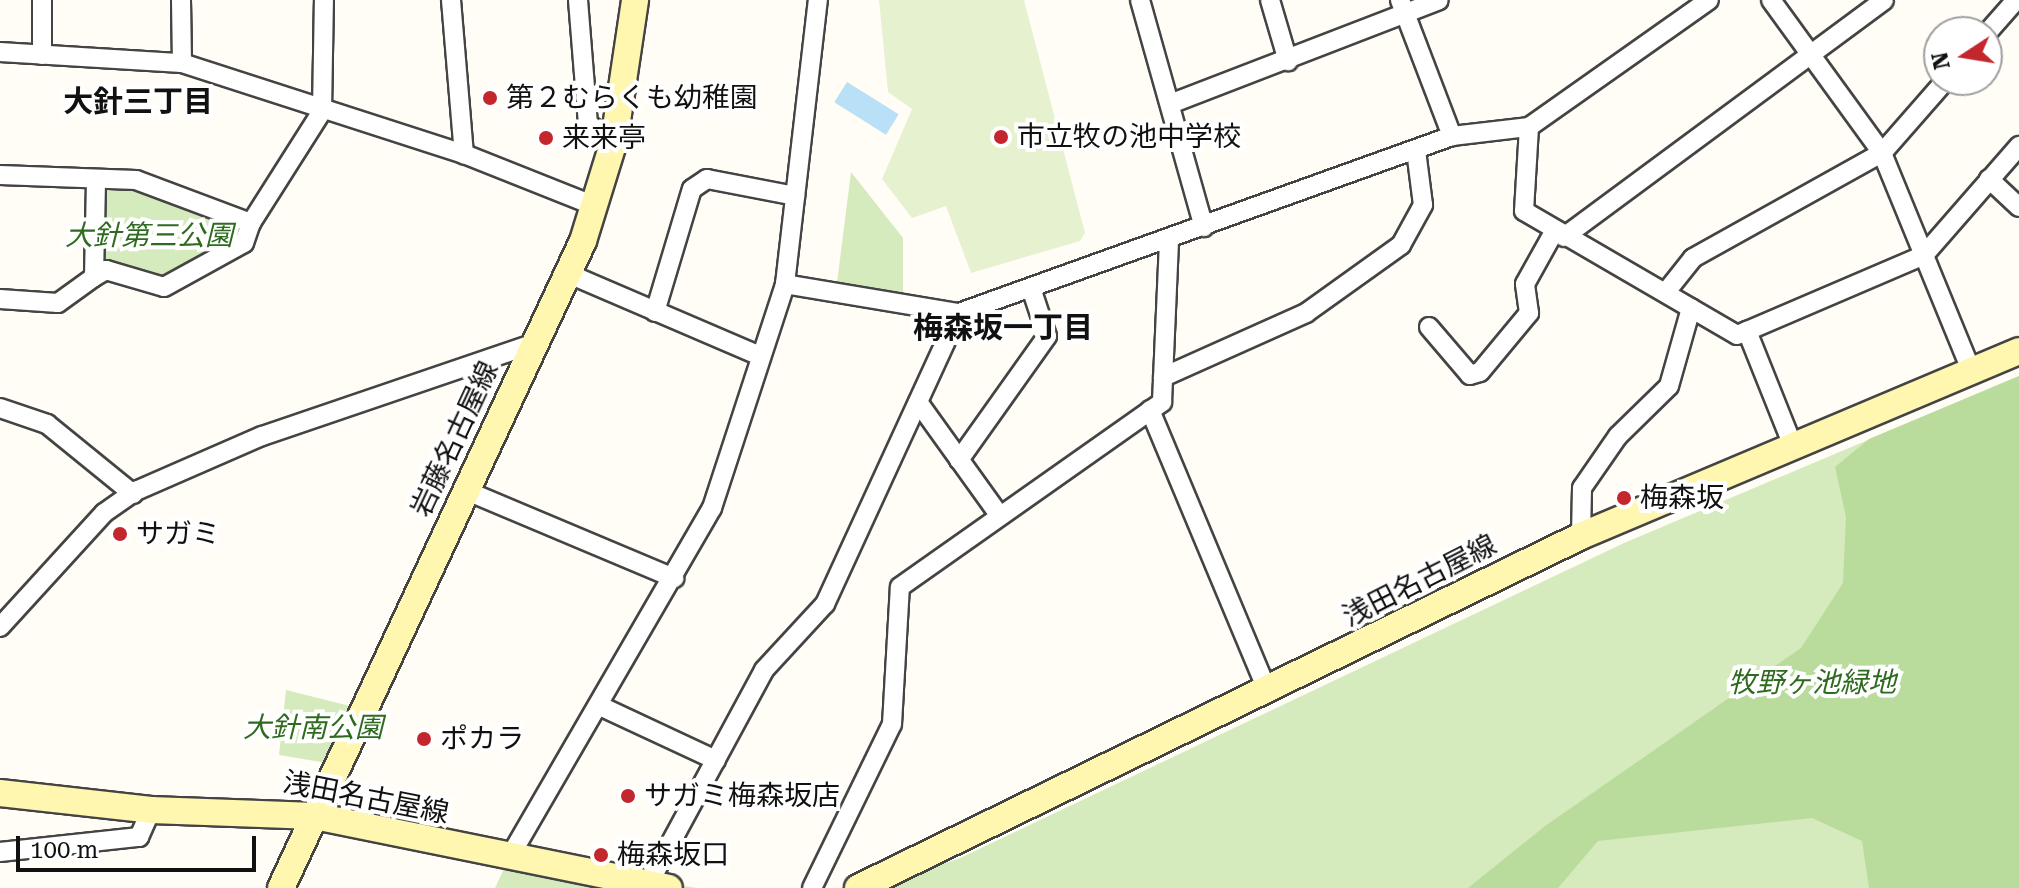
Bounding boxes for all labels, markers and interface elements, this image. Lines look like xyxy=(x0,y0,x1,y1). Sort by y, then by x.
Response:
north arrow xyxy=(1923,16,2003,96)
text: N xyxy=(1927,50,1955,72)
place label: 第２むらくも幼稚園 xyxy=(506,81,758,115)
district label: 大針三丁目 xyxy=(63,84,213,120)
marker: 第２むらくも幼稚園 xyxy=(481,89,499,107)
place label: 市立牧の池中学校 xyxy=(1017,120,1241,154)
place label: 来来亭 xyxy=(562,121,646,155)
marker: 市立牧の池中学校 xyxy=(992,128,1010,146)
marker: 来来亭 xyxy=(537,129,555,147)
park label: 大針第三公園 xyxy=(65,219,233,253)
district label: 梅森坂一丁目 xyxy=(913,310,1093,346)
street label: 岩藤名古屋線 xyxy=(404,356,506,522)
place label: 梅森坂 xyxy=(1640,481,1724,515)
marker: 梅森坂 xyxy=(1615,489,1633,507)
place label: サガミ xyxy=(136,517,220,551)
marker: サガミ xyxy=(111,525,129,543)
street label: 浅田名古屋線 xyxy=(1338,528,1502,634)
park label: 牧野ヶ池緑地 xyxy=(1728,666,1896,700)
park label: 大針南公園 xyxy=(243,711,383,745)
place label: ポカラ xyxy=(440,722,524,756)
marker: ポカラ xyxy=(415,730,433,748)
street label: 浅田名古屋線 xyxy=(280,765,452,831)
place label: サガミ梅森坂店 xyxy=(644,779,840,813)
marker: サガミ梅森坂店 xyxy=(619,787,637,805)
scale bar xyxy=(20,820,260,870)
text: 100 m xyxy=(30,836,98,864)
place label: 梅森坂口 xyxy=(617,838,729,872)
marker: 梅森坂口 xyxy=(592,846,610,864)

